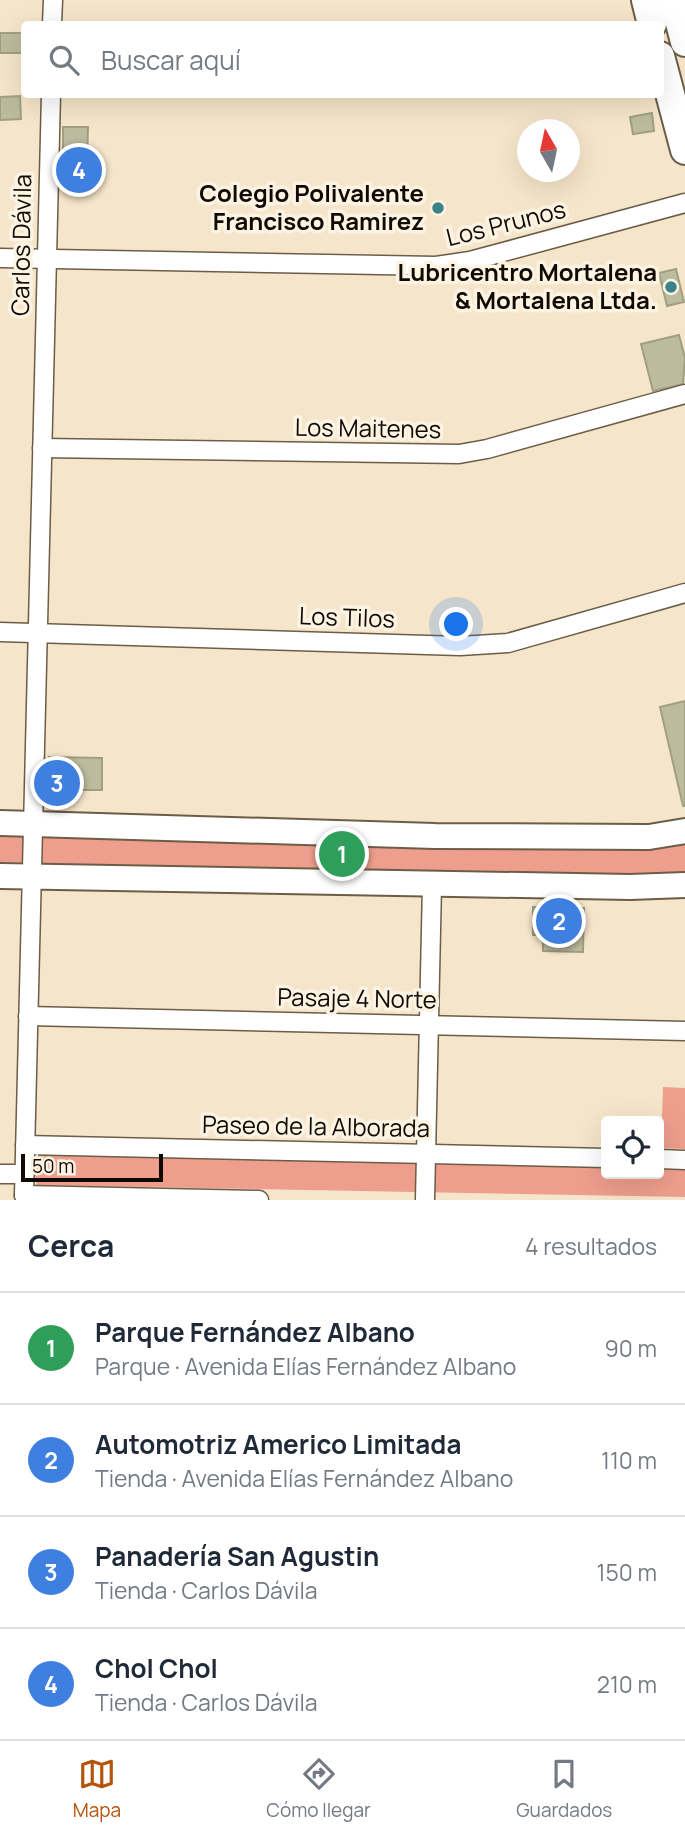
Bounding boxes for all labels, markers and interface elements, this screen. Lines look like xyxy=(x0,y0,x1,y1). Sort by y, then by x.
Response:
search box xyxy=(21,21,664,98)
icon: search xyxy=(45,41,83,79)
text: Buscar aquí xyxy=(101,42,241,78)
north arrow xyxy=(517,119,580,182)
pin: 4 xyxy=(56,144,102,196)
street label: Carlos Dávila xyxy=(3,174,38,316)
place label: Colegio Polivalente Francisco Ramirez xyxy=(199,176,424,237)
street label: Los Prunos xyxy=(442,192,569,253)
marker: Colegio Polivalente Francisco Ramirez xyxy=(430,200,446,216)
place label: Lubricentro Mortalena & Mortalena Ltda. xyxy=(397,255,657,316)
marker: Lubricentro Mortalena & Mortalena Ltda. xyxy=(663,279,679,295)
street label: Los Maitenes xyxy=(295,410,442,445)
street label: Los Tilos xyxy=(299,598,396,635)
your location xyxy=(439,607,473,641)
pin: 3 xyxy=(34,757,80,809)
pin: 1 xyxy=(319,828,365,880)
pin: 2 xyxy=(536,895,582,947)
street label: Pasaje 4 Norte xyxy=(277,980,437,1015)
street label: Paseo de la Alborada xyxy=(202,1107,430,1144)
map controls xyxy=(601,1116,664,1179)
button: locate xyxy=(601,1116,664,1179)
scale bar xyxy=(21,1151,163,1183)
text: 50 m xyxy=(32,1153,74,1179)
text: Cerca xyxy=(28,1225,114,1266)
text: 4 resultados xyxy=(525,1230,657,1262)
text: Parque Fernández Albano xyxy=(95,1314,415,1350)
text: 1 xyxy=(46,1332,56,1364)
text: 90 m xyxy=(605,1332,657,1364)
text: Parque · Avenida Elías Fernández Albano xyxy=(95,1350,516,1382)
text: Automotriz Americo Limitada xyxy=(95,1426,461,1462)
text: 2 xyxy=(44,1444,58,1476)
text: 110 m xyxy=(601,1444,657,1476)
text: Tienda · Avenida Elías Fernández Albano xyxy=(95,1462,513,1494)
text: Panadería San Agustin xyxy=(95,1538,379,1574)
text: 3 xyxy=(44,1556,58,1588)
text: 150 m xyxy=(597,1556,657,1588)
text: Tienda · Carlos Dávila xyxy=(95,1574,318,1606)
text: Chol Chol xyxy=(95,1650,218,1686)
text: 4 xyxy=(44,1668,58,1700)
text: 210 m xyxy=(597,1668,657,1700)
text: Tienda · Carlos Dávila xyxy=(95,1686,318,1718)
tab: Mapa xyxy=(73,1755,121,1823)
tab: Cómo llegar xyxy=(266,1755,371,1823)
tab: Guardados xyxy=(516,1755,612,1823)

